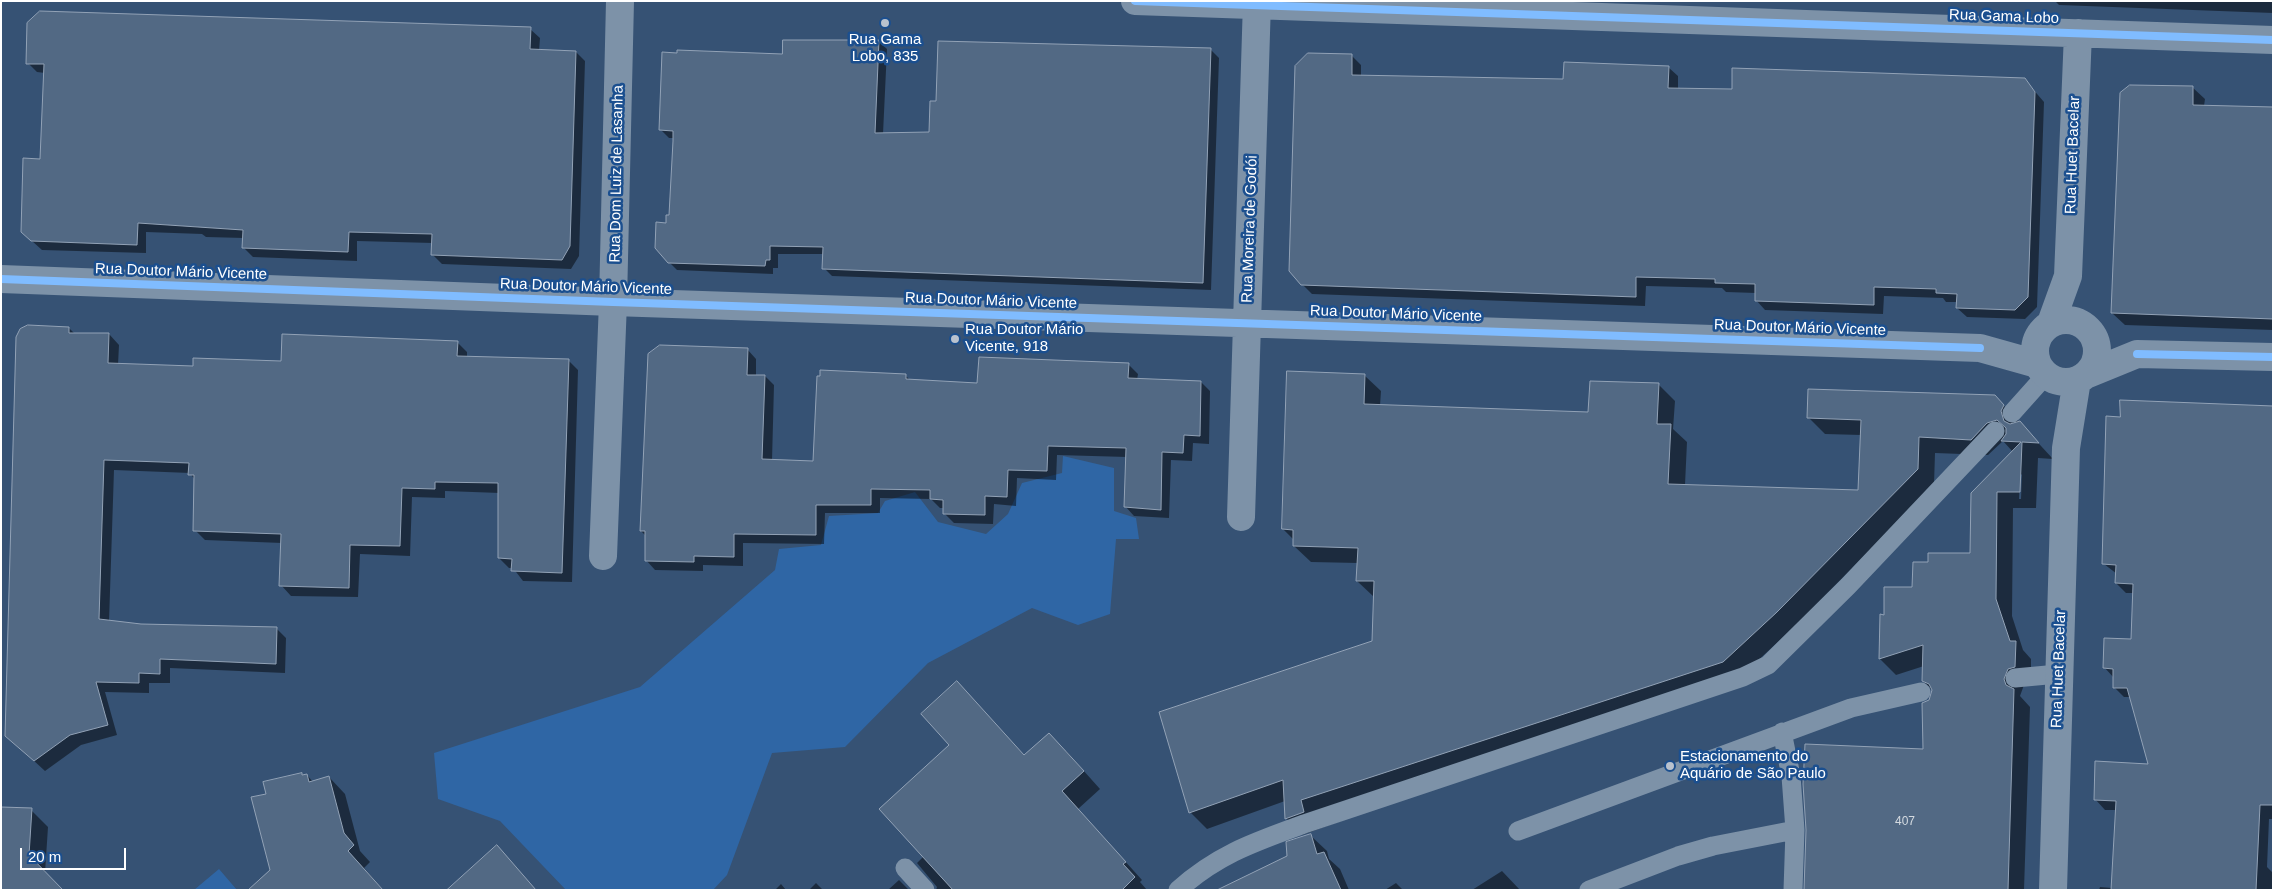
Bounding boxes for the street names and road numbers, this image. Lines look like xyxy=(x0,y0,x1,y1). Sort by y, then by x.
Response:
street label: Rua Gama Lobo xyxy=(1949,6,2059,28)
street label: Rua Dom Luiz de Lasanha xyxy=(606,85,628,263)
street label: Rua Huet Bacelar xyxy=(2062,96,2084,214)
street label: Rua Moreira de Godói xyxy=(1238,155,1262,303)
street label: Rua Doutor Mário Vicente xyxy=(95,260,267,284)
street label: Rua Doutor Mário Vicente xyxy=(500,275,672,299)
street label: Rua Doutor Mário Vicente xyxy=(905,289,1077,313)
street label: Rua Doutor Mário Vicente xyxy=(1310,302,1482,326)
street label: Rua Doutor Mário Vicente xyxy=(1714,316,1886,340)
street label: Rua Huet Bacelar xyxy=(2048,610,2070,728)

